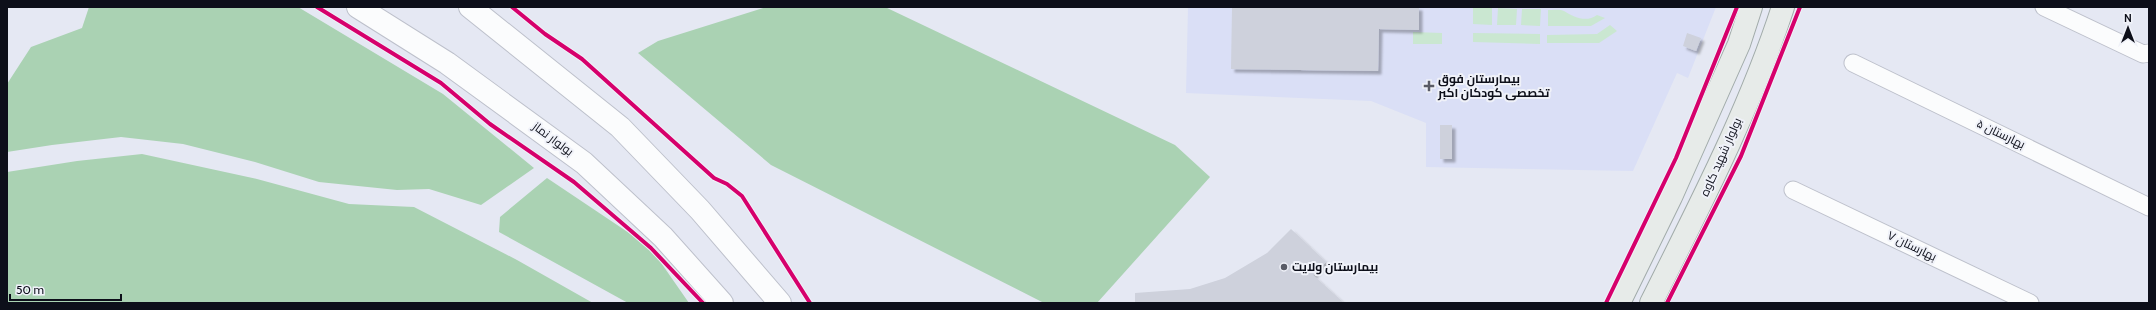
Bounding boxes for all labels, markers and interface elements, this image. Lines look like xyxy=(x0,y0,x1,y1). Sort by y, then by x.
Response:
north arrow xyxy=(2108,8,2148,48)
text: N xyxy=(2124,11,2132,25)
place label: بیمارستان فوق تخصصی کودکان اکبر xyxy=(1437,71,1550,101)
marker: بیمارستان فوق تخصصی کودکان اکبر xyxy=(1423,80,1435,92)
street label: بولوار شهید کاوه xyxy=(1696,115,1745,198)
street label: بهارستان ۵ xyxy=(1975,115,2028,152)
street label: بولوار نماز xyxy=(529,118,577,159)
street label: بهارستان ۷ xyxy=(1885,227,1939,264)
place label: بیمارستان ولایت xyxy=(1292,259,1378,275)
marker: بیمارستان ولایت xyxy=(1279,262,1289,272)
scale bar xyxy=(10,276,121,302)
text: 50 m xyxy=(16,282,44,297)

